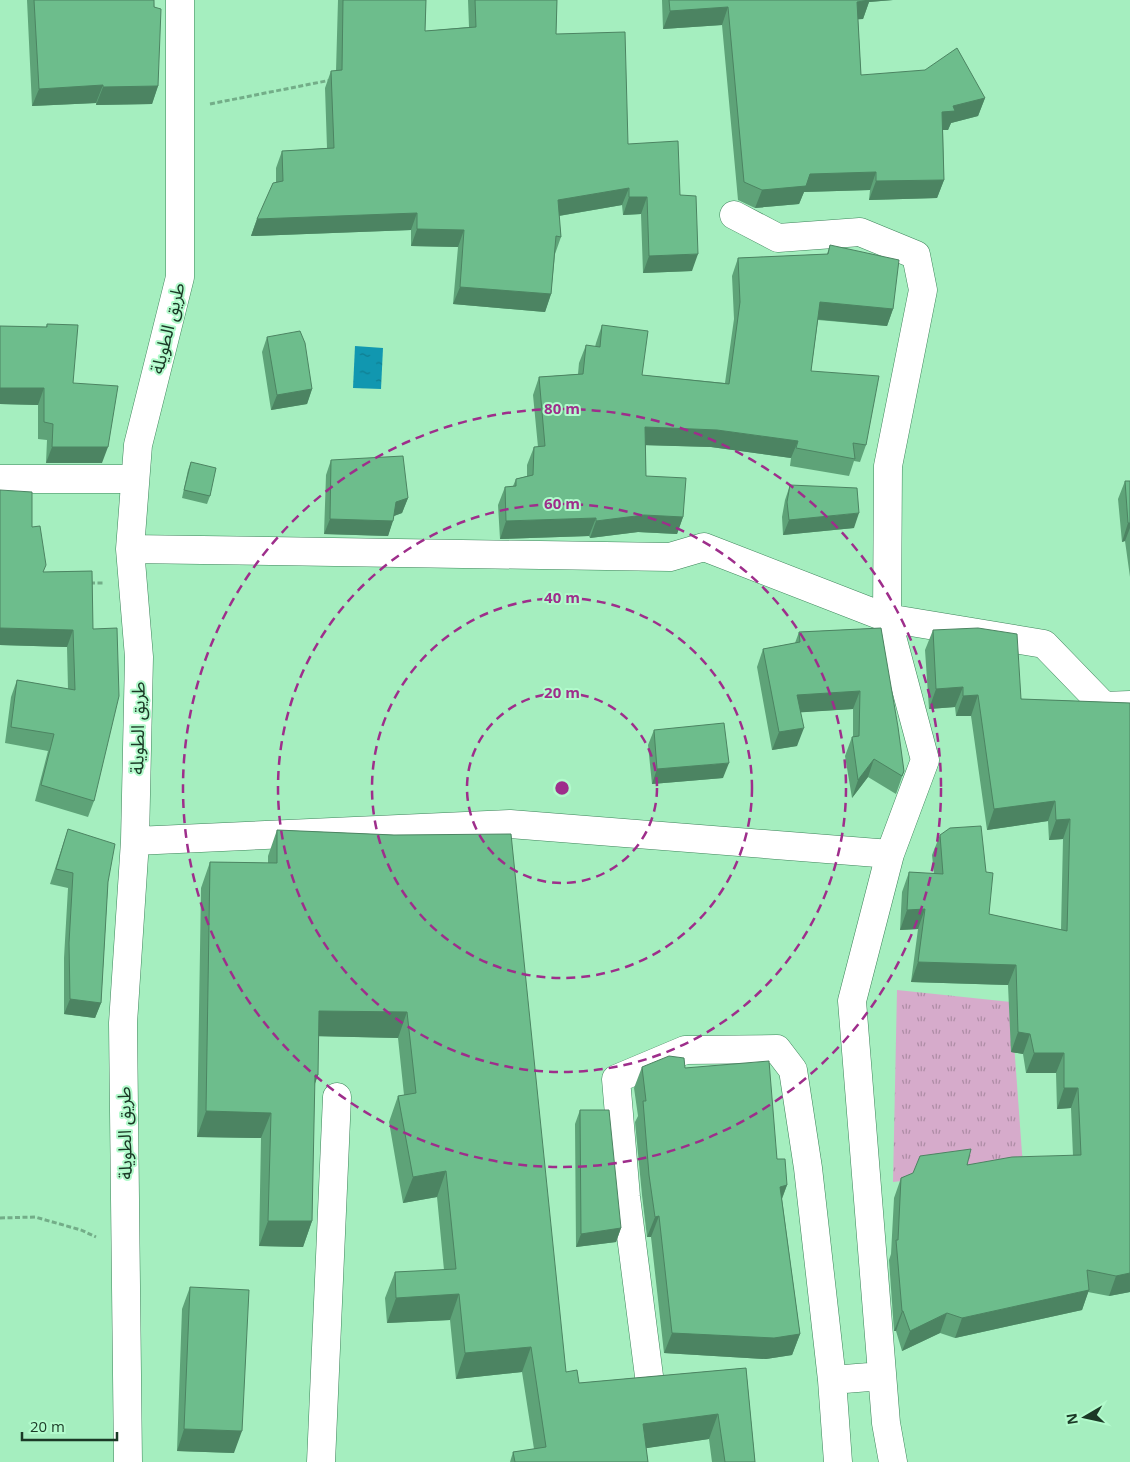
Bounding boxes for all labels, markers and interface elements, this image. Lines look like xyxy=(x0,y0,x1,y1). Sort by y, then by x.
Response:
street label: طريق الطويلة xyxy=(144,280,190,376)
text: 80 m xyxy=(544,398,580,418)
text: 60 m xyxy=(544,493,580,513)
text: 40 m xyxy=(544,587,580,607)
street label: طريق الطويلة xyxy=(124,681,150,775)
text: 20 m xyxy=(544,682,580,702)
centre of rings xyxy=(553,779,571,797)
street label: طريق الطويلة xyxy=(111,1086,137,1180)
north arrow xyxy=(1060,1392,1110,1442)
scale bar xyxy=(22,1410,118,1442)
text: N xyxy=(1061,1412,1082,1426)
text: 20 m xyxy=(30,1416,65,1436)

